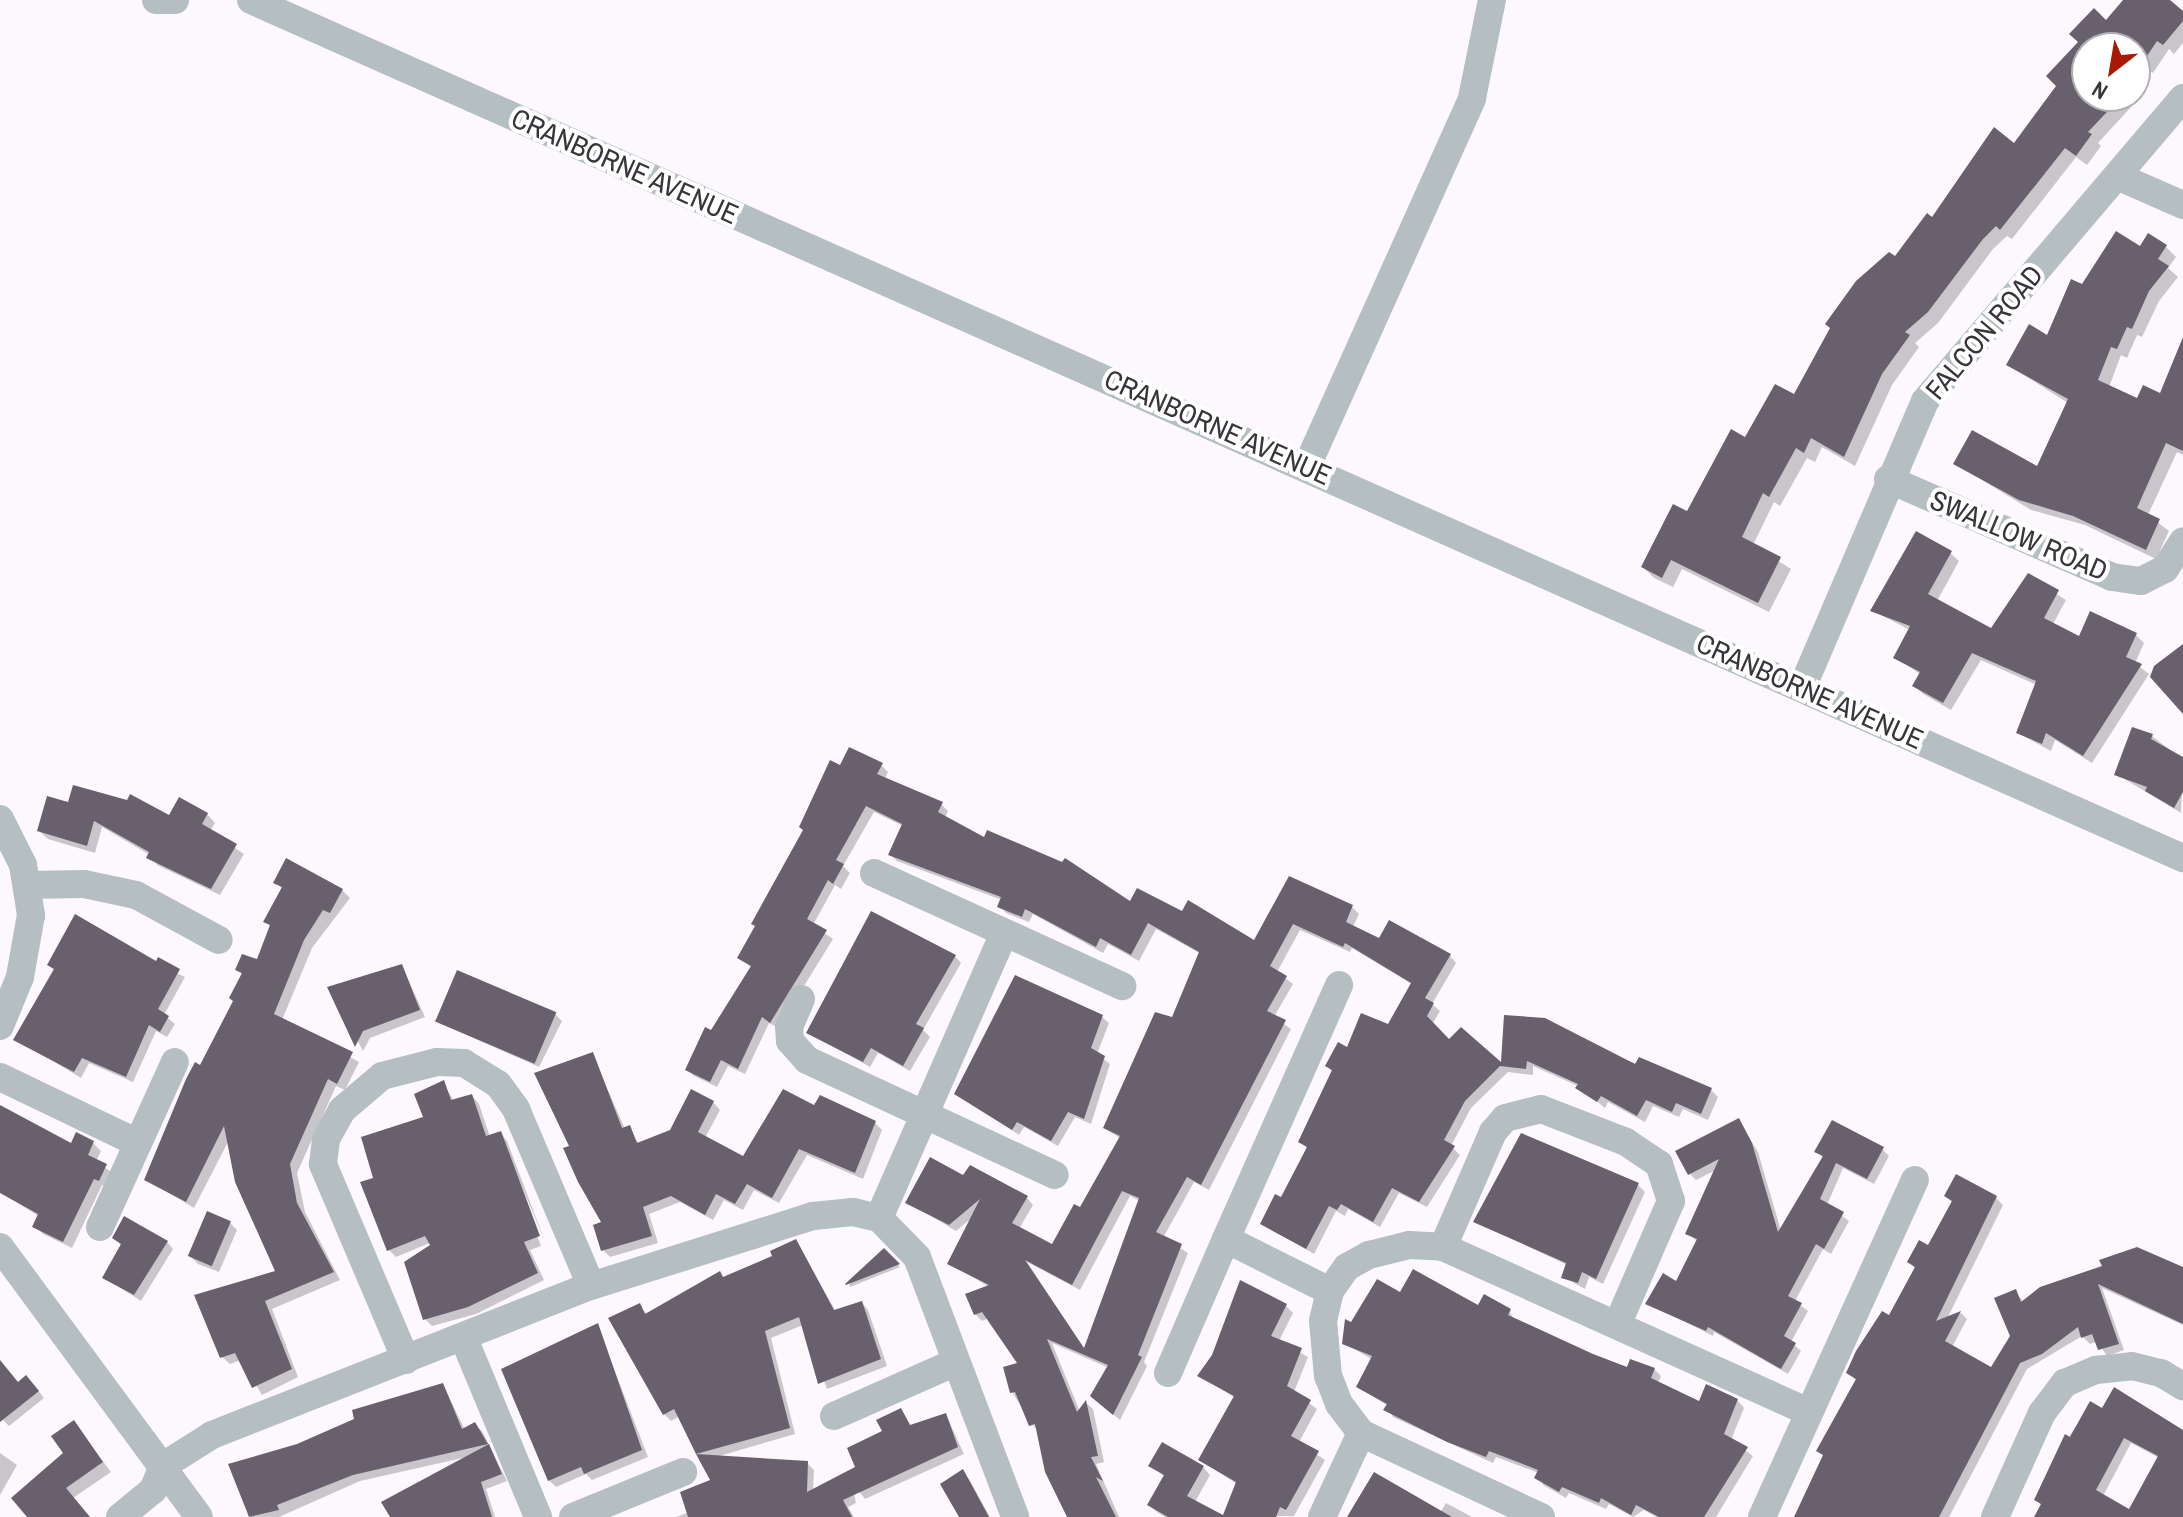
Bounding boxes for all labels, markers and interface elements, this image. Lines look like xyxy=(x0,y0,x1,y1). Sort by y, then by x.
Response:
north arrow xyxy=(2071,32,2151,112)
text: N xyxy=(2086,75,2113,107)
street label: CRANBORNE AVENUE xyxy=(506,101,744,231)
street label: FALCON ROAD xyxy=(1918,258,2050,406)
street label: CRANBORNE AVENUE xyxy=(1099,362,1337,492)
street label: SWALLOW ROAD xyxy=(1925,483,2113,587)
street label: CRANBORNE AVENUE xyxy=(1691,626,1929,756)

